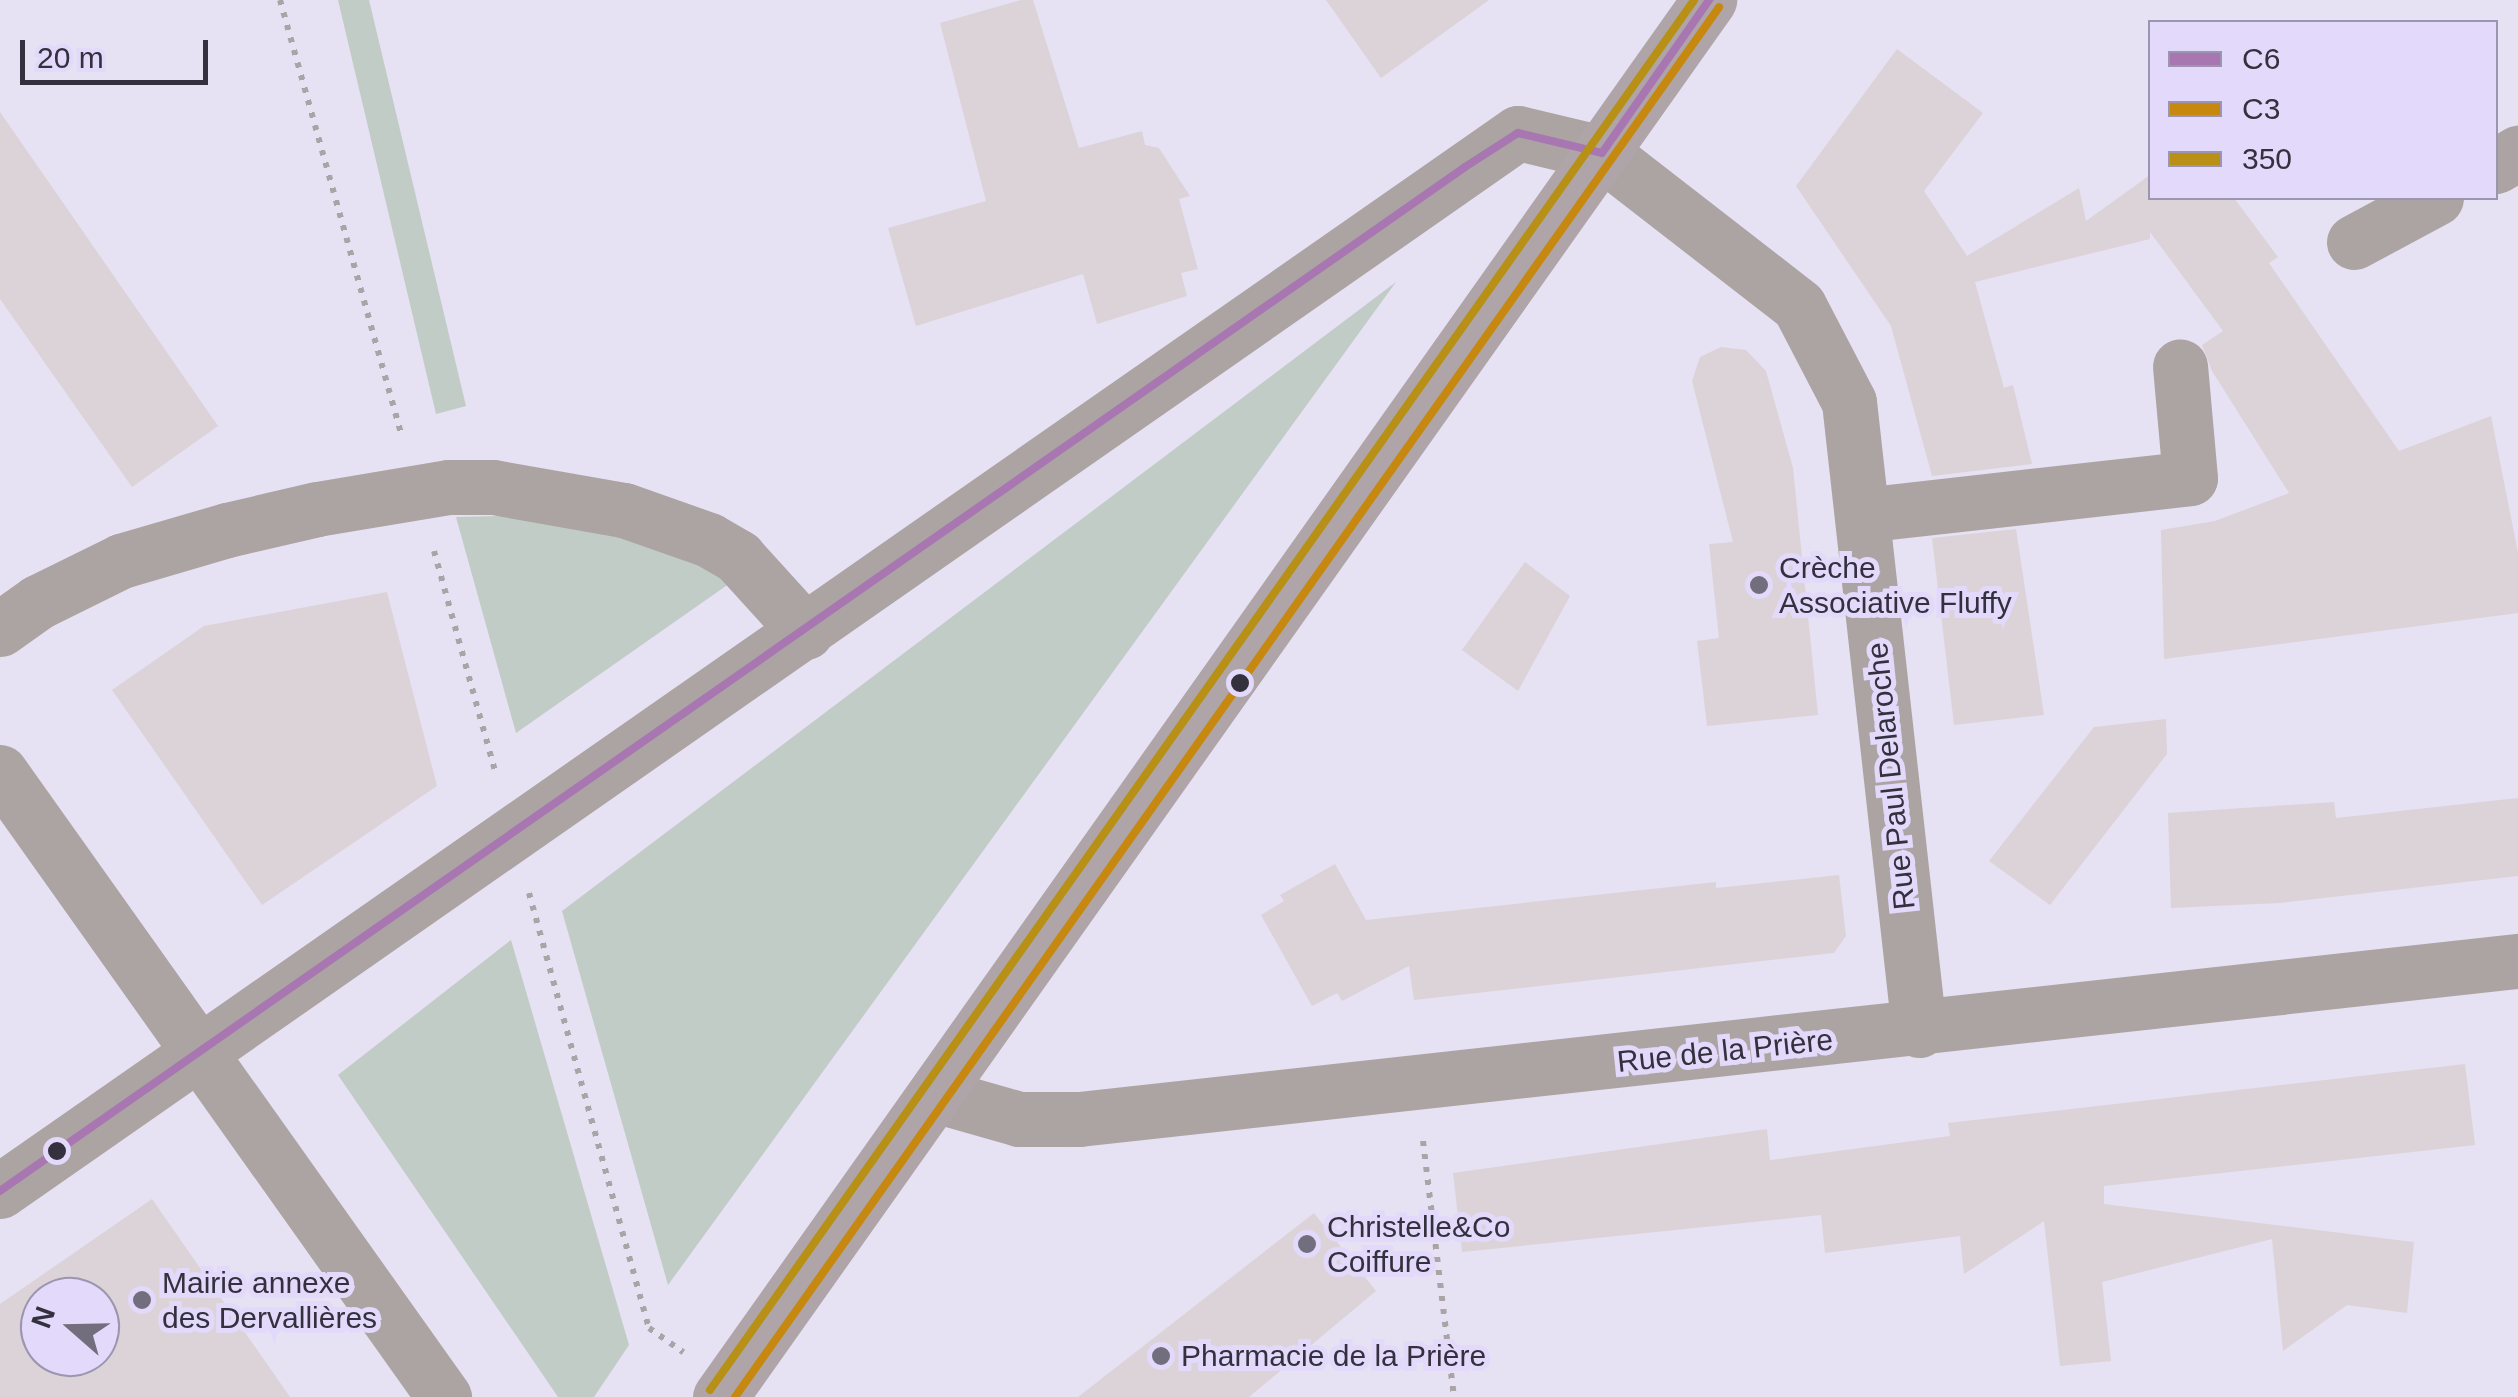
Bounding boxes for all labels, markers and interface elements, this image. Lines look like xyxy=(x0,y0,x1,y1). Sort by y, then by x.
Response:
scale bar xyxy=(25,20,212,82)
legend xyxy=(2148,20,2498,200)
text: 20 m xyxy=(37,41,104,74)
text: C6 xyxy=(2242,42,2280,75)
text: C3 xyxy=(2242,92,2280,125)
text: 350 xyxy=(2242,142,2292,175)
place label: Crèche Associative Fluffy xyxy=(1779,550,2012,620)
marker: Crèche Associative Fluffy xyxy=(1748,574,1770,596)
street label: Rue Paul Delaroche xyxy=(1859,641,1923,911)
unlabelled marker xyxy=(1230,673,1250,693)
street label: Rue de la Prière xyxy=(1615,1022,1835,1080)
unlabelled marker xyxy=(47,1141,67,1161)
place label: Christelle&Co Coiffure xyxy=(1327,1209,1510,1280)
marker: Christelle&Co Coiffure xyxy=(1296,1233,1318,1255)
place label: Mairie annexe des Dervallières xyxy=(162,1265,377,1336)
north arrow xyxy=(20,1277,120,1377)
marker: Mairie annexe des Dervallières xyxy=(131,1289,153,1311)
text: N xyxy=(25,1302,61,1332)
place label: Pharmacie de la Prière xyxy=(1181,1338,1486,1374)
marker: Pharmacie de la Prière xyxy=(1150,1345,1172,1367)

